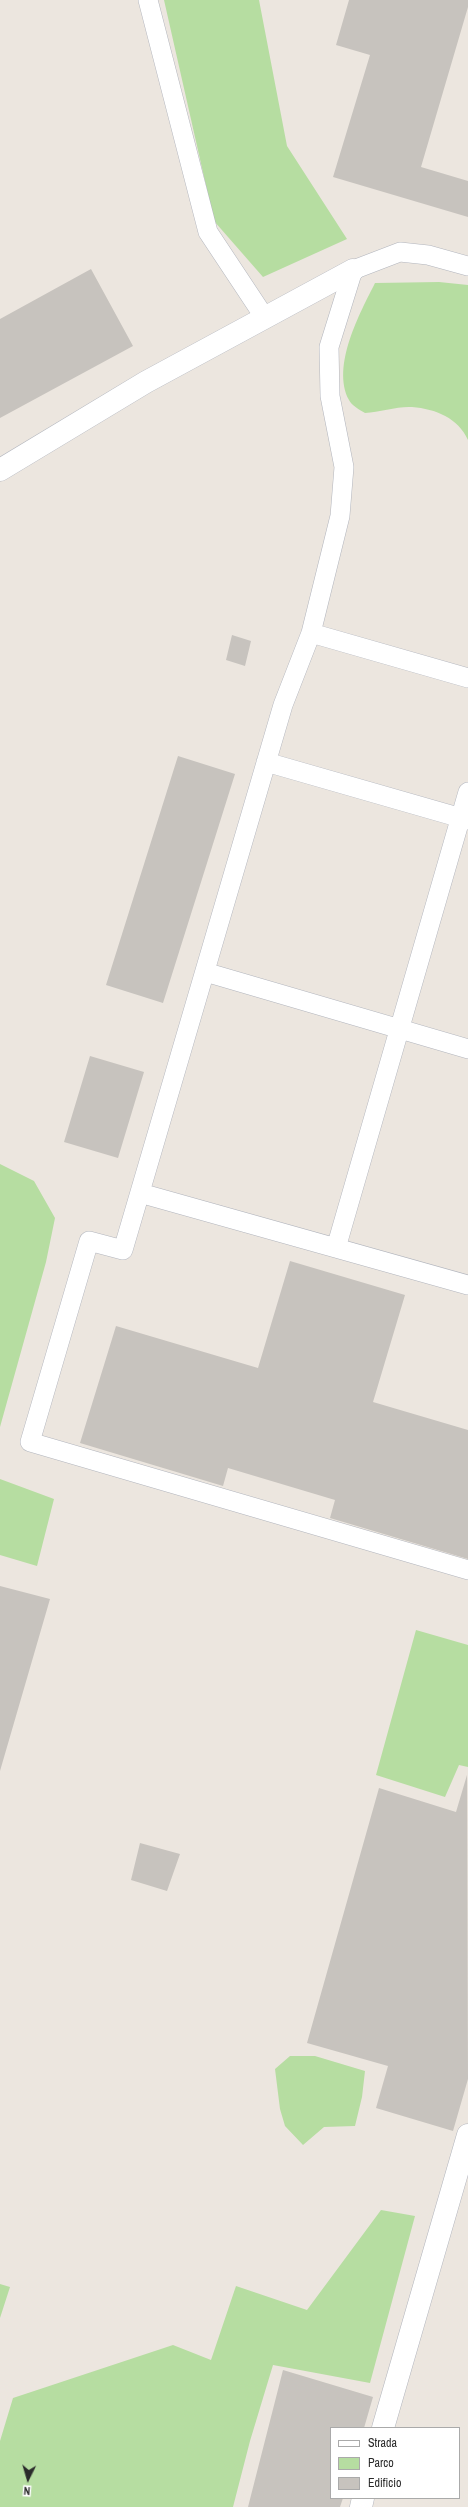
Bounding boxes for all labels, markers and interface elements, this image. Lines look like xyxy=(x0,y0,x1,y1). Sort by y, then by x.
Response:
legend xyxy=(330,2427,460,2499)
text: Strada xyxy=(368,2435,397,2451)
text: Parco xyxy=(368,2455,394,2471)
north arrow xyxy=(8,2459,48,2499)
text: Edificio xyxy=(368,2475,401,2491)
text: N xyxy=(23,2484,31,2498)

